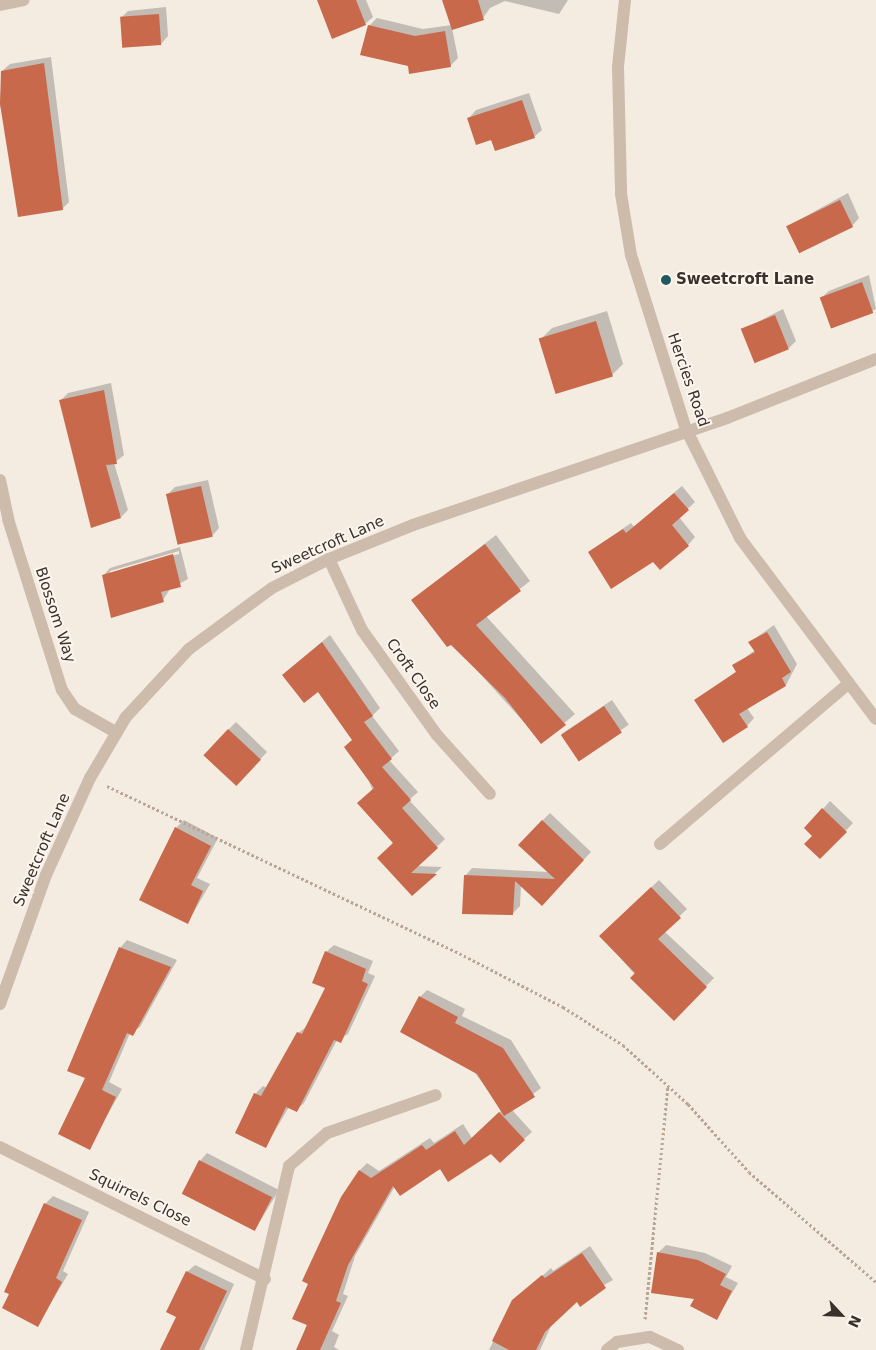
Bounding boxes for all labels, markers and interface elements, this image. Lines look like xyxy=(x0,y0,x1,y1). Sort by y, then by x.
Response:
place label: Sweetcroft Lane xyxy=(676,271,814,289)
marker: Sweetcroft Lane xyxy=(660,274,672,286)
street label: Hercies Road xyxy=(664,331,712,429)
street label: Sweetcroft Lane xyxy=(269,512,387,578)
street label: Blossom Way xyxy=(31,565,79,665)
street label: Croft Close xyxy=(382,635,444,713)
street label: Sweetcroft Lane xyxy=(10,791,74,909)
street label: Squirrels Close xyxy=(86,1166,194,1230)
north arrow xyxy=(816,1290,866,1340)
text: N xyxy=(845,1313,864,1330)

